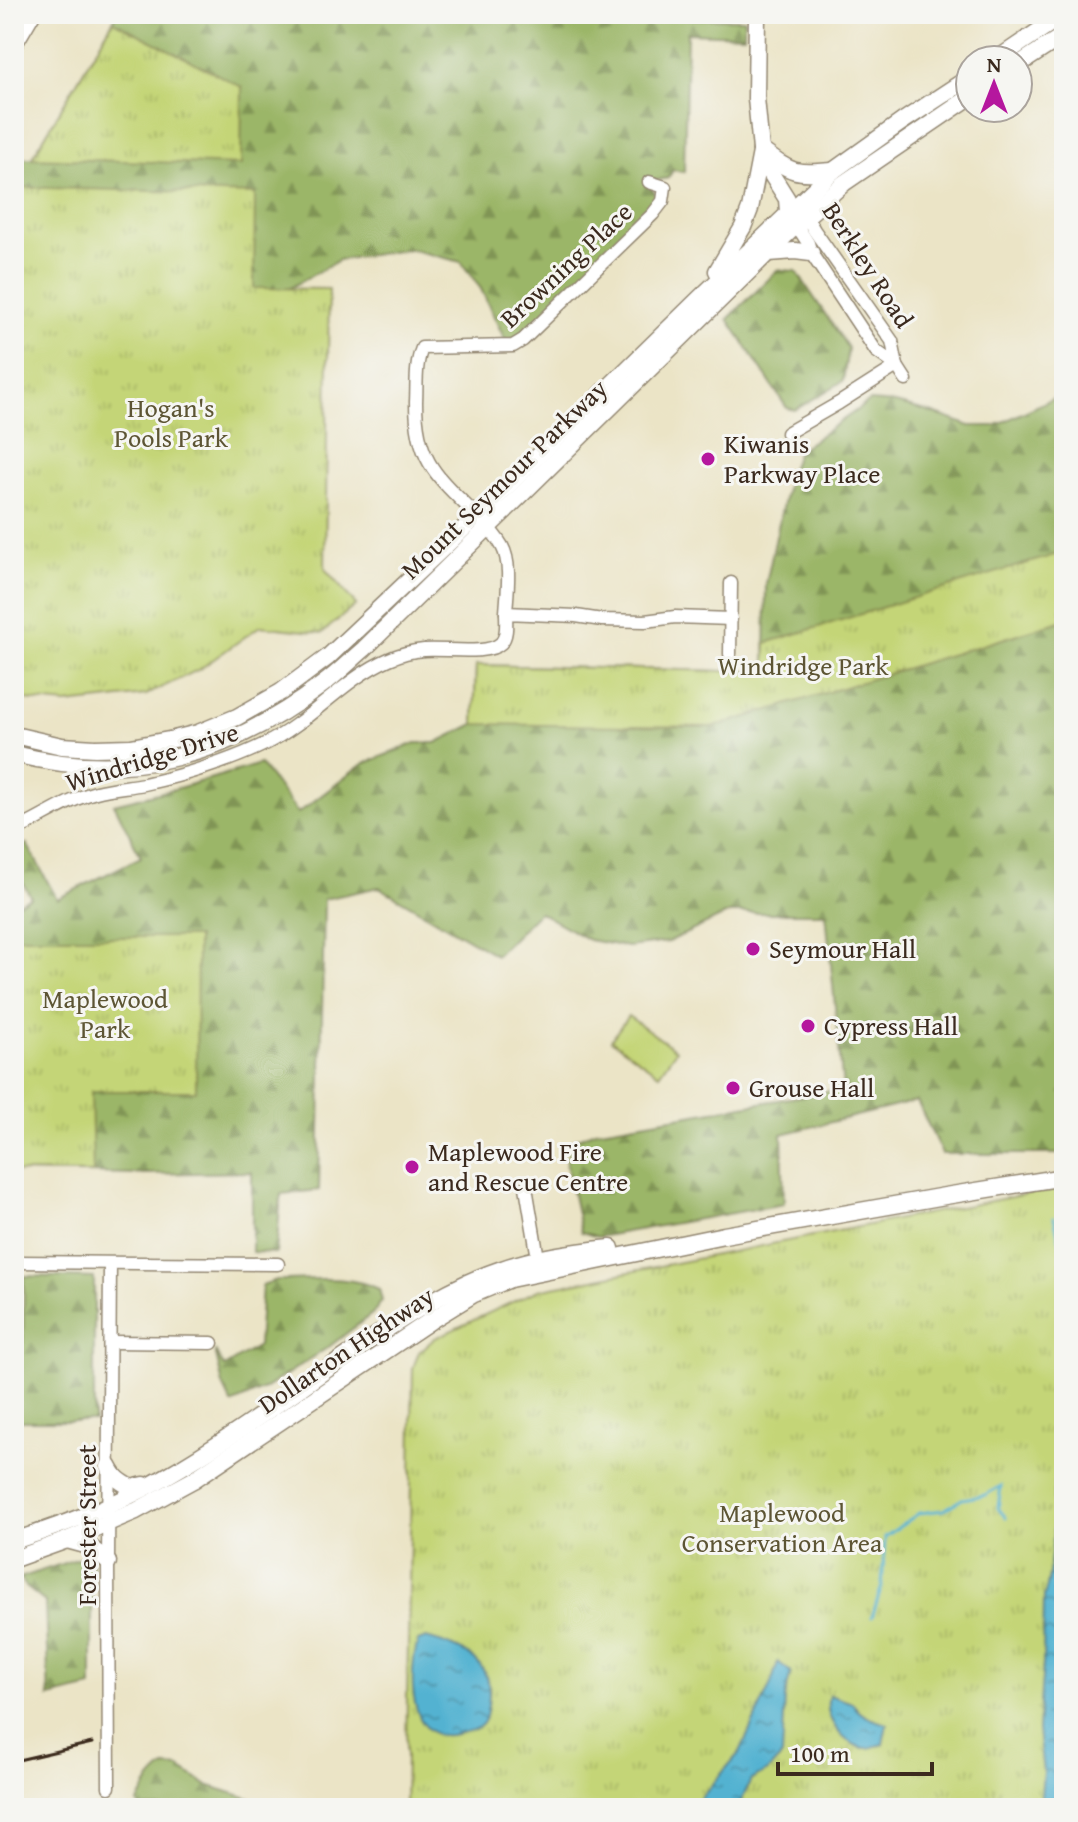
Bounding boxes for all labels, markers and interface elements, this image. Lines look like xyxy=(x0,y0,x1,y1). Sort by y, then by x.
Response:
north arrow xyxy=(954,44,1034,124)
text: N xyxy=(987,48,1002,80)
street label: Browning Place xyxy=(491,193,641,336)
street label: Berkley Road xyxy=(813,194,924,336)
street label: Mount Seymour Parkway xyxy=(391,369,616,588)
park label: Hogan's Pools Park xyxy=(114,388,229,457)
place label: Kiwanis Parkway Place xyxy=(724,424,881,493)
marker: Kiwanis Parkway Place xyxy=(699,450,717,468)
park label: Windridge Park xyxy=(718,646,889,685)
street label: Windridge Drive xyxy=(61,712,243,801)
place label: Seymour Hall xyxy=(769,929,916,968)
marker: Seymour Hall xyxy=(744,940,762,958)
park label: Maplewood Park xyxy=(42,979,168,1048)
place label: Cypress Hall xyxy=(824,1006,958,1045)
marker: Cypress Hall xyxy=(799,1017,817,1035)
place label: Grouse Hall xyxy=(749,1068,874,1107)
marker: Grouse Hall xyxy=(724,1079,742,1097)
place label: Maplewood Fire and Rescue Centre xyxy=(428,1132,628,1201)
marker: Maplewood Fire and Rescue Centre xyxy=(403,1158,421,1176)
street label: Dollarton Highway xyxy=(250,1276,442,1423)
street label: Forester Street xyxy=(67,1444,106,1606)
park label: Maplewood Conservation Area xyxy=(682,1493,883,1562)
scale bar xyxy=(778,1726,932,1776)
text: 100 m xyxy=(790,1736,850,1771)

